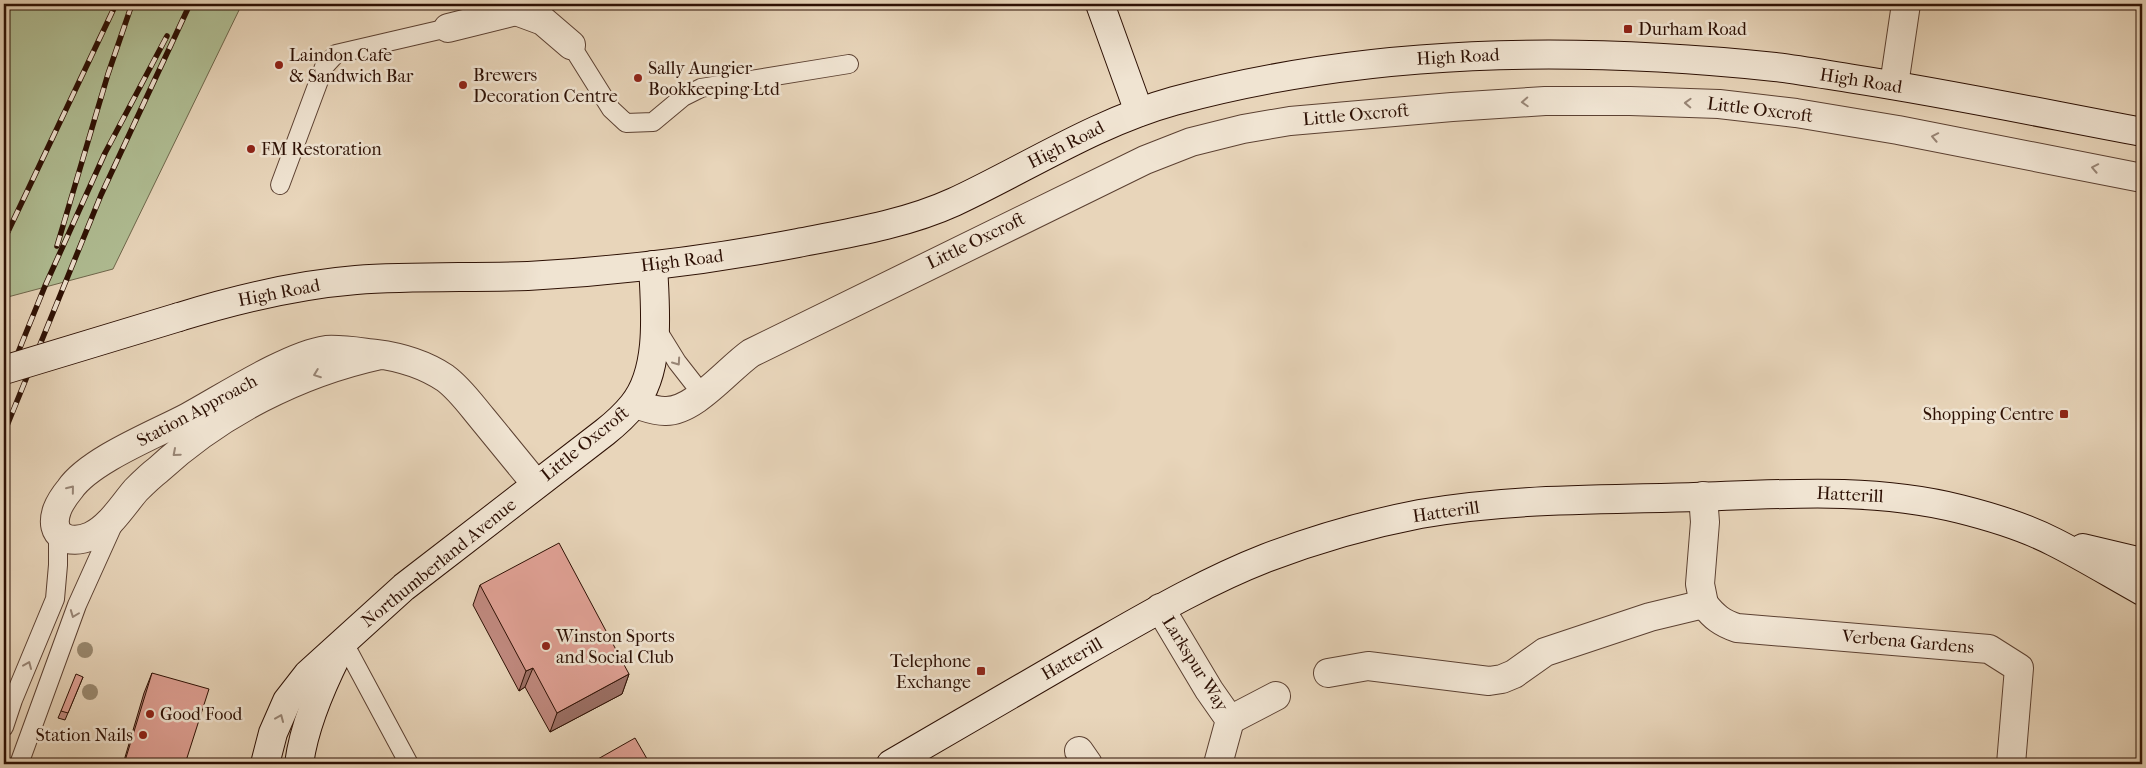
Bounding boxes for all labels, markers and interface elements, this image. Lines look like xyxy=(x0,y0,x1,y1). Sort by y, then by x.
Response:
place label: Durham Road xyxy=(1638,19,1747,40)
marker: Durham Road xyxy=(1622,23,1634,35)
street label: High Road xyxy=(1416,44,1500,70)
place label: Laindon Cafe & Sandwich Bar xyxy=(289,45,414,87)
place label: Sally Aungier Bookkeeping Ltd xyxy=(648,58,780,100)
marker: Laindon Cafe & Sandwich Bar xyxy=(273,59,285,71)
street label: High Road xyxy=(1818,64,1904,98)
place label: Brewers Decoration Centre xyxy=(473,65,618,107)
marker: Sally Aungier Bookkeeping Ltd xyxy=(632,72,644,84)
marker: Brewers Decoration Centre xyxy=(457,79,469,91)
street label: Little Oxcroft xyxy=(1706,93,1815,127)
one-way arrow xyxy=(1521,97,1529,108)
one-way arrow xyxy=(1683,98,1691,108)
street label: Little Oxcroft xyxy=(1302,100,1411,130)
street label: High Road xyxy=(1024,117,1108,173)
one-way arrow xyxy=(1931,133,1939,143)
place label: FM Restoration xyxy=(261,139,382,160)
marker: FM Restoration xyxy=(245,143,257,155)
one-way arrow xyxy=(2090,164,2099,174)
street label: Little Oxcroft xyxy=(923,208,1029,274)
street label: High Road xyxy=(639,245,725,276)
street label: High Road xyxy=(236,275,322,311)
one-way arrow xyxy=(671,357,680,366)
one-way arrow xyxy=(313,368,322,379)
street label: Station Approach xyxy=(133,371,261,451)
street label: Little Oxcroft xyxy=(537,402,633,486)
place label: Shopping Centre xyxy=(1923,404,2054,425)
marker: Shopping Centre xyxy=(2058,408,2070,420)
one-way arrow xyxy=(173,448,182,457)
street label: Hatterill xyxy=(1816,483,1884,507)
one-way arrow xyxy=(65,485,74,494)
street label: Northumberland Avenue xyxy=(357,494,521,632)
street label: Hatterill xyxy=(1411,497,1481,527)
one-way arrow xyxy=(70,609,80,617)
street label: Larkspur Way xyxy=(1157,613,1233,717)
place label: Winston Sports and Social Club xyxy=(555,626,675,668)
street label: Verbena Gardens xyxy=(1840,626,1975,658)
street label: Hatterill xyxy=(1038,633,1106,685)
marker: Winston Sports and Social Club xyxy=(540,640,552,652)
place label: Telephone Exchange xyxy=(890,651,971,693)
one-way arrow xyxy=(21,661,32,670)
marker: Telephone Exchange xyxy=(975,665,987,677)
place label: Good Food xyxy=(160,704,243,725)
marker: Good Food xyxy=(144,708,156,720)
one-way arrow xyxy=(273,714,284,723)
place label: Station Nails xyxy=(36,725,133,746)
marker: Station Nails xyxy=(137,729,149,741)

